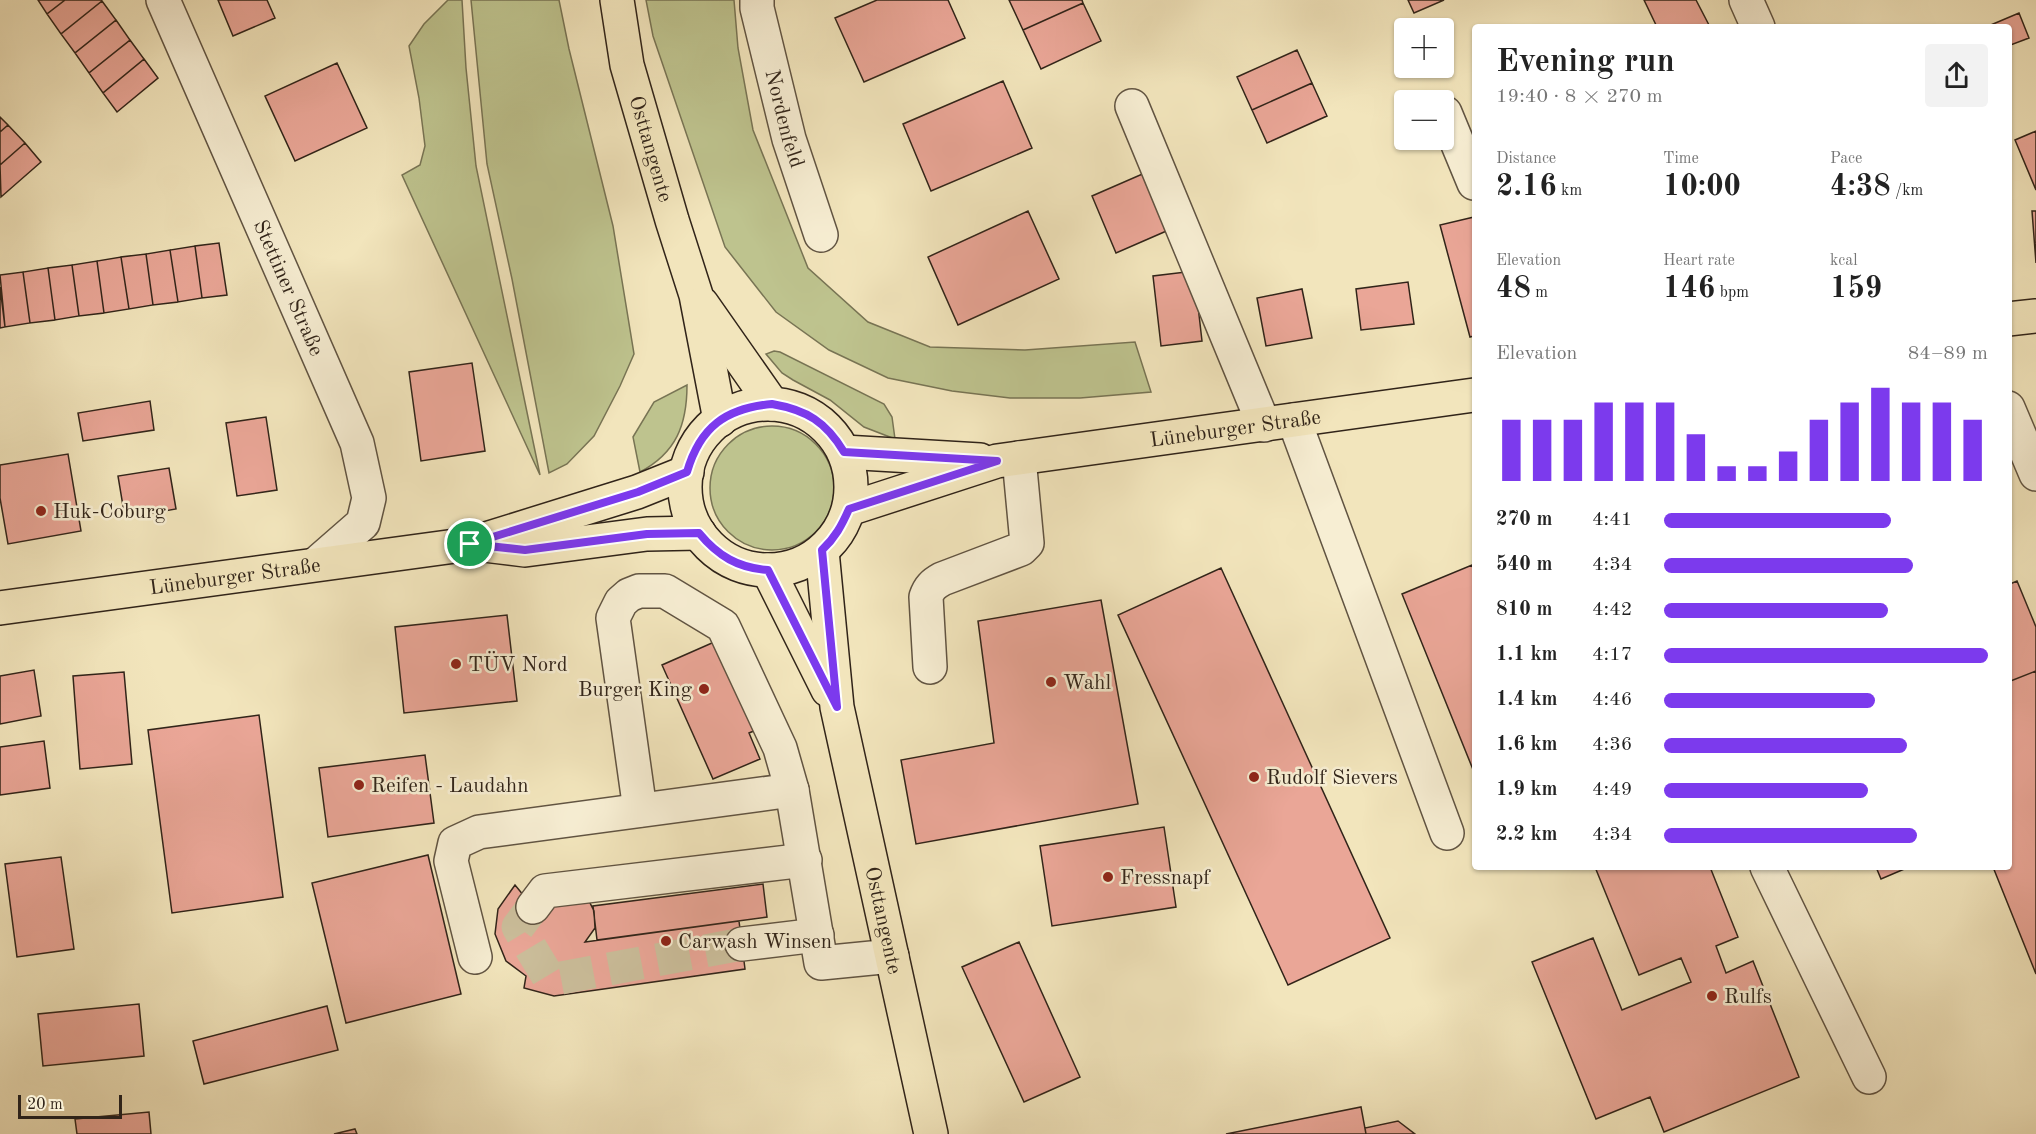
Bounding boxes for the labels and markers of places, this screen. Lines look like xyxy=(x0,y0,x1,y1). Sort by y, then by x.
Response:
place label: Huk-Coburg xyxy=(53,502,167,523)
marker: Huk-Coburg xyxy=(34,504,48,518)
pin xyxy=(444,518,495,569)
place label: TÜV Nord xyxy=(468,651,568,676)
marker: TÜV Nord xyxy=(449,657,463,671)
place label: Wahl xyxy=(1063,673,1112,694)
marker: Wahl xyxy=(1044,675,1058,689)
place label: Burger King xyxy=(578,680,693,701)
marker: Burger King xyxy=(697,682,711,696)
place label: Rudolf Sievers xyxy=(1266,768,1398,789)
marker: Rudolf Sievers xyxy=(1247,770,1261,784)
place label: Reifen - Laudahn xyxy=(371,776,529,797)
marker: Reifen - Laudahn xyxy=(352,778,366,792)
place label: Fressnapf xyxy=(1120,868,1211,889)
marker: Fressnapf xyxy=(1101,870,1115,884)
place label: Carwash Winsen xyxy=(678,932,832,953)
marker: Carwash Winsen xyxy=(659,934,673,948)
place label: Rulfs xyxy=(1724,987,1772,1008)
marker: Rulfs xyxy=(1705,989,1719,1003)

